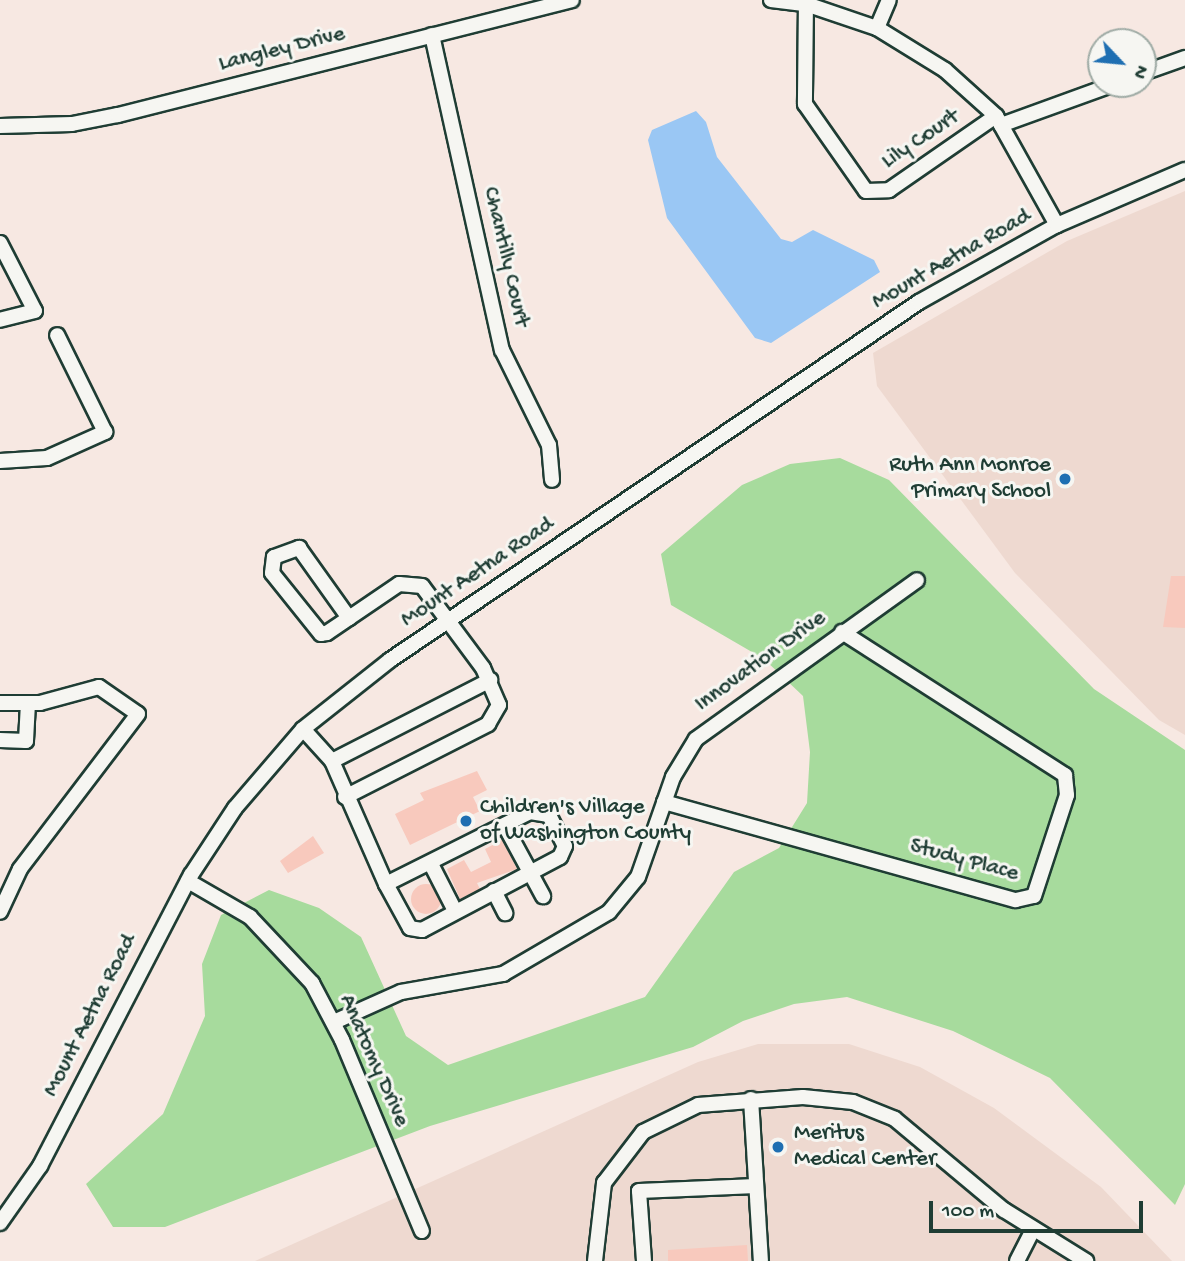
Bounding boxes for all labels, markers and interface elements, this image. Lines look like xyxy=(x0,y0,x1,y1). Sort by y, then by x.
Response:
street label: Langley Drive xyxy=(216,21,348,79)
north arrow xyxy=(1087,28,1157,98)
text: N xyxy=(1126,61,1153,82)
street label: Lily Court xyxy=(877,104,965,176)
street label: Chantilly Court xyxy=(476,184,534,330)
street label: Mount Aetna Road xyxy=(868,203,1036,317)
place label: Ruth Ann Monroe Primary School xyxy=(889,452,1051,506)
marker: Ruth Ann Monroe Primary School xyxy=(1057,471,1073,487)
street label: Mount Aetna Road xyxy=(396,512,560,634)
street label: Innovation Drive xyxy=(690,605,832,719)
place label: Children's Village of Washington County xyxy=(480,794,691,848)
marker: Children's Village of Washington County xyxy=(458,813,474,829)
street label: Study Place xyxy=(907,833,1021,889)
street label: Mount Aetna Road xyxy=(38,930,144,1102)
street label: Anatomy Drive xyxy=(332,991,414,1131)
place label: Meritus Medical Center xyxy=(794,1120,936,1174)
marker: Meritus Medical Center xyxy=(768,1137,788,1157)
scale bar xyxy=(933,1188,1146,1232)
text: 100 m xyxy=(942,1200,994,1225)

